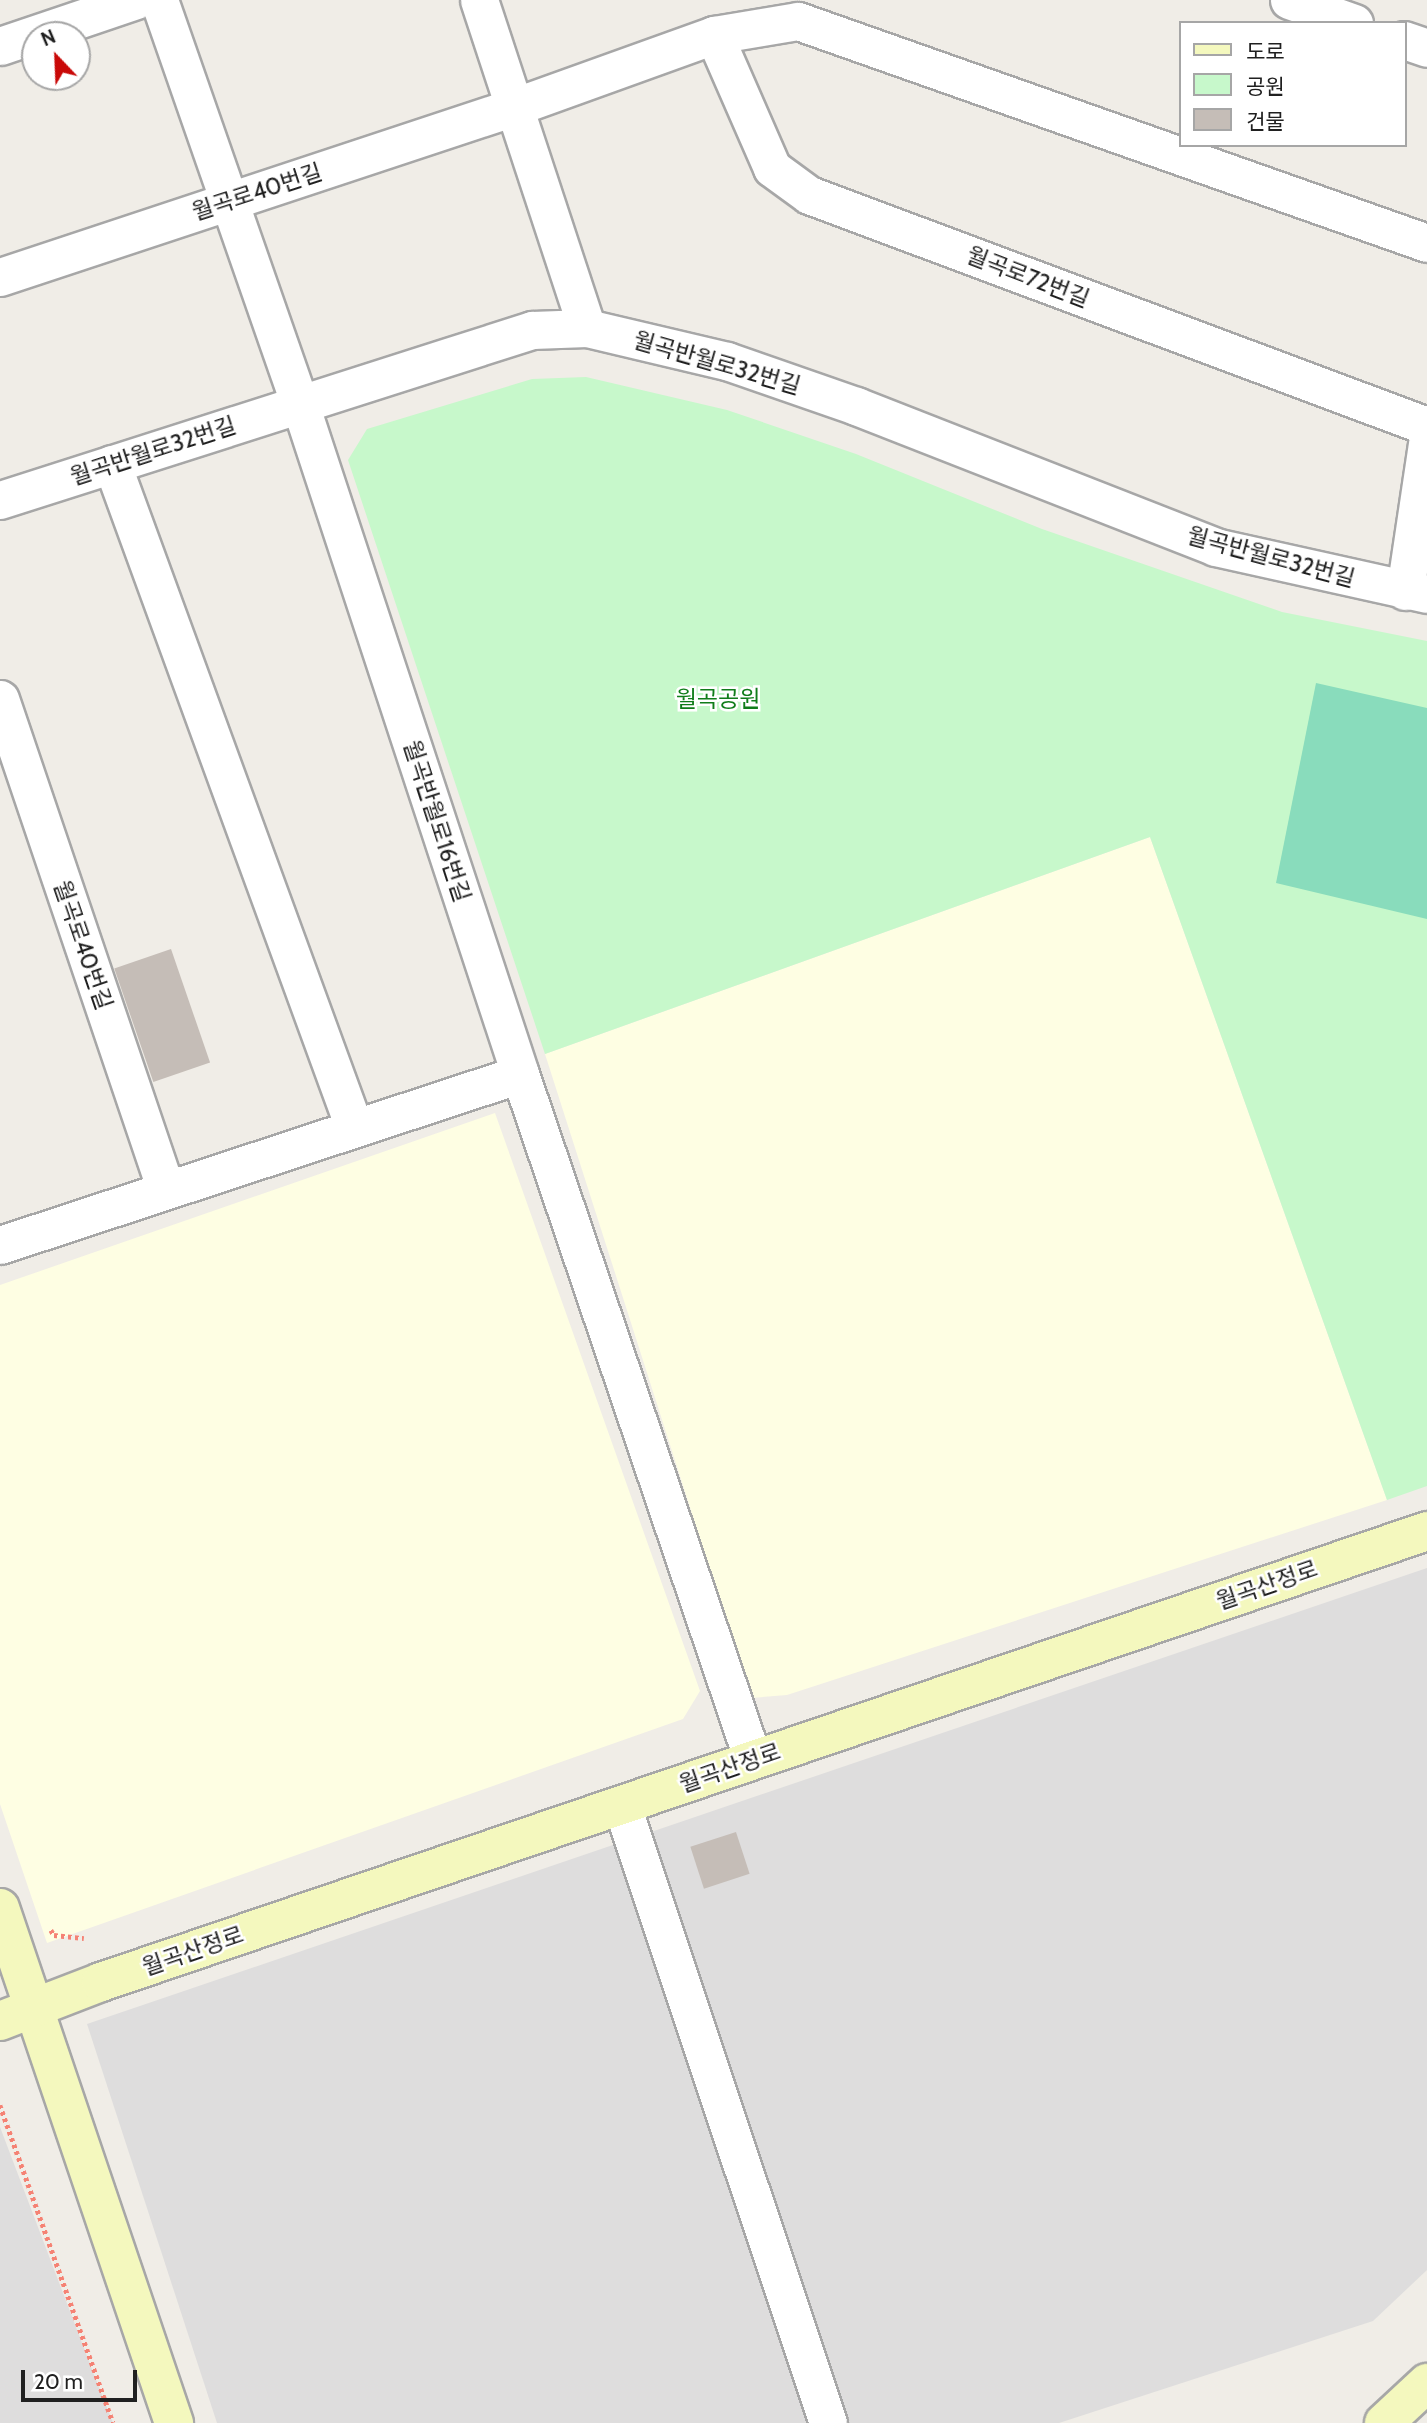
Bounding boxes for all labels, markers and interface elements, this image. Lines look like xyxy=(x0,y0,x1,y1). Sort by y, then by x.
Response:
north arrow xyxy=(21,21,91,91)
legend xyxy=(1178,21,1406,147)
text: N xyxy=(38,25,59,51)
text: 도로 xyxy=(1246,39,1285,64)
text: 공원 xyxy=(1246,74,1285,99)
text: 건물 xyxy=(1246,109,1285,134)
street label: 월곡로40번길 xyxy=(188,158,326,226)
street label: 월곡로72번길 xyxy=(963,241,1093,313)
street label: 월곡반월로32번길 xyxy=(630,326,804,400)
street label: 월곡반월로32번길 xyxy=(67,411,239,491)
street label: 월곡반월로32번길 xyxy=(1184,521,1358,593)
park label: 월곡공원 xyxy=(676,685,760,713)
street label: 월곡반월로16번길 xyxy=(398,737,476,905)
street label: 월곡로40번길 xyxy=(48,877,118,1013)
street label: 월곡산정로 xyxy=(1212,1555,1322,1615)
street label: 월곡산정로 xyxy=(675,1738,785,1798)
street label: 월곡산정로 xyxy=(138,1921,248,1981)
scale bar xyxy=(24,2356,140,2400)
text: 20 m xyxy=(34,2369,83,2394)

